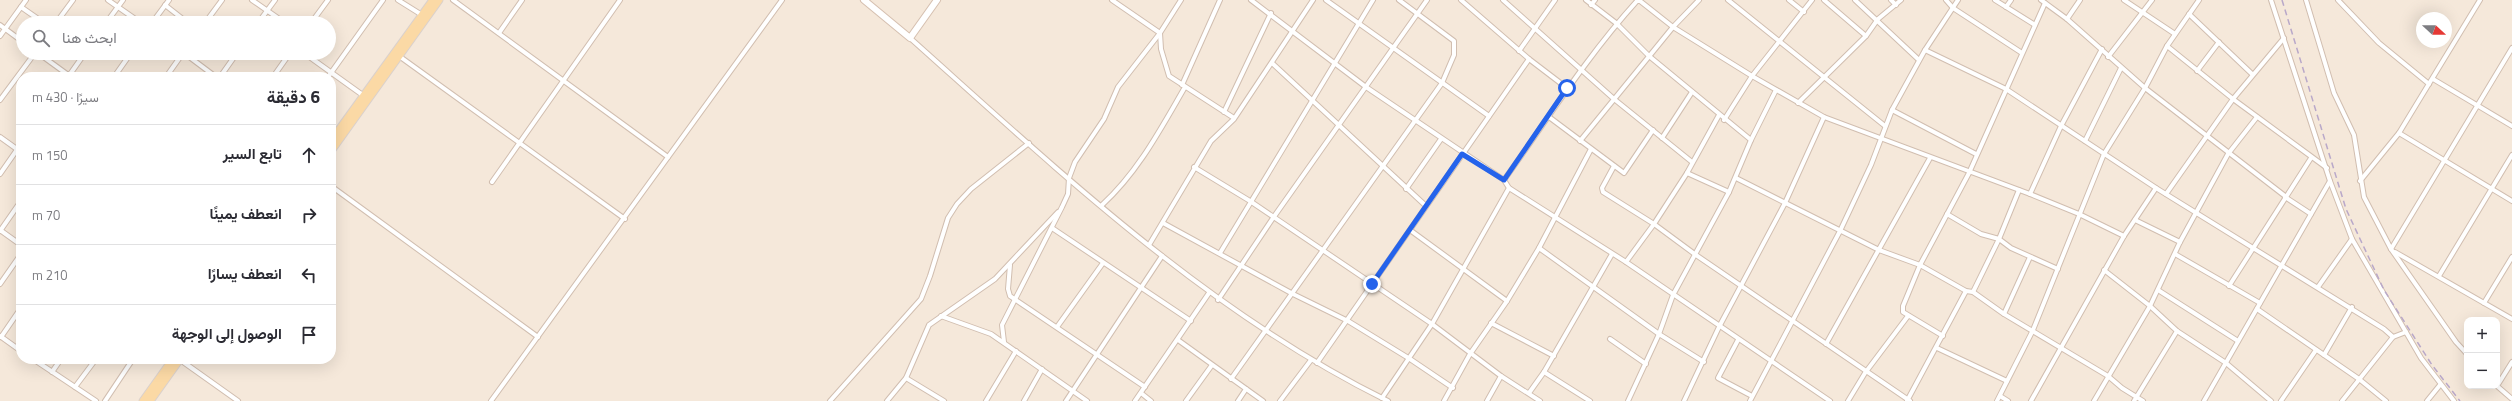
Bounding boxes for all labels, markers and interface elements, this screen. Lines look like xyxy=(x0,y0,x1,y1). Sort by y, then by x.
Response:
north arrow xyxy=(2416,12,2452,48)
search box xyxy=(16,16,336,60)
text: ابحث هنا xyxy=(62,26,117,49)
icon: search xyxy=(30,27,52,49)
route start xyxy=(1558,79,1576,97)
text: 6 دقيقة xyxy=(267,84,320,110)
text: سيرًا · 430 m xyxy=(32,87,99,107)
text: تابع السير xyxy=(223,142,282,165)
icon: ahead xyxy=(298,144,320,166)
text: 150 m xyxy=(32,145,68,165)
text: انعطف يمينًا xyxy=(210,202,282,225)
icon: right xyxy=(298,204,320,226)
text: 70 m xyxy=(32,205,60,225)
text: انعطف يسارًا xyxy=(208,262,282,285)
icon: left xyxy=(298,264,320,286)
text: 210 m xyxy=(32,265,68,285)
route end xyxy=(1363,275,1381,293)
map controls xyxy=(2464,317,2500,389)
button: + xyxy=(2464,317,2500,353)
text: الوصول إلى الوجهة xyxy=(172,322,282,345)
icon: arrive xyxy=(298,324,320,346)
button: − xyxy=(2464,353,2500,389)

